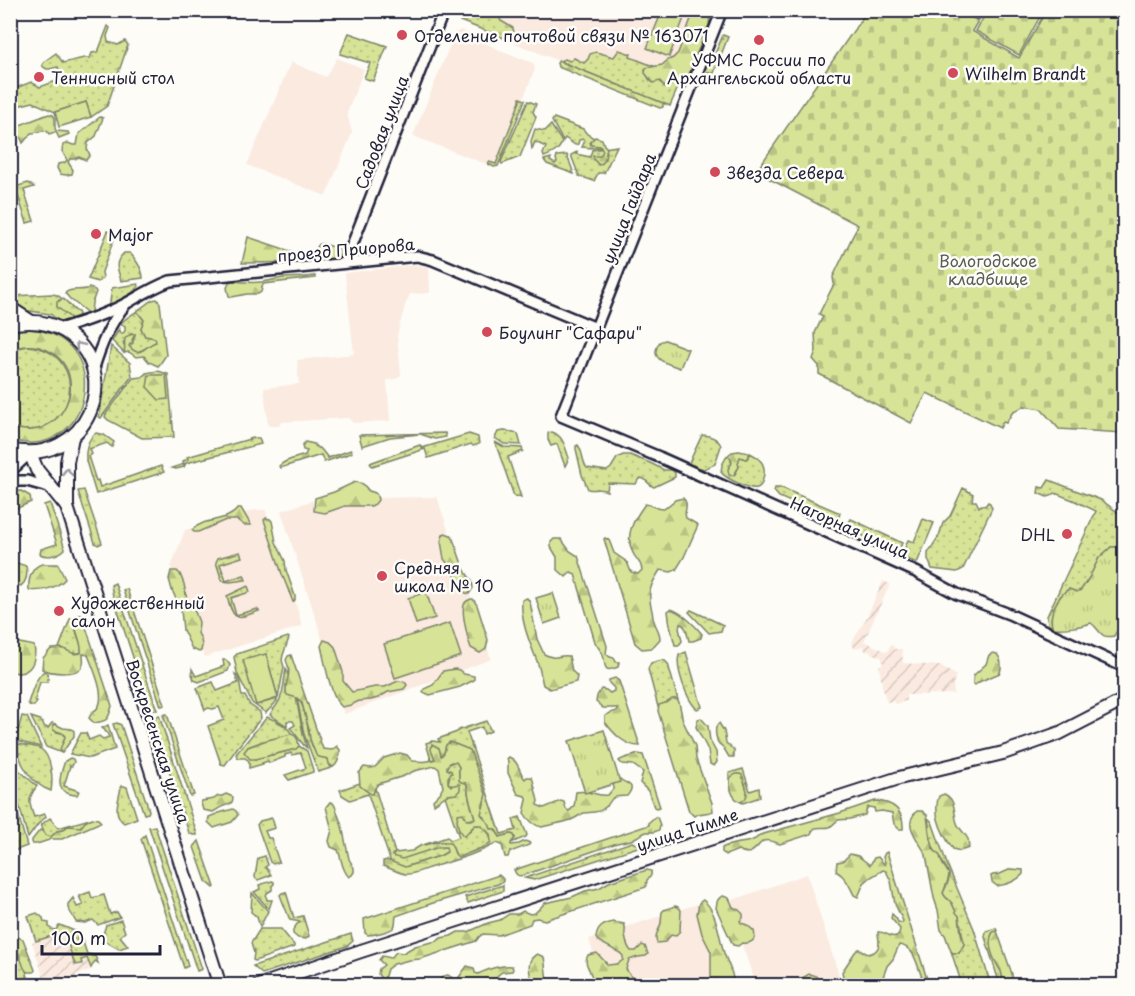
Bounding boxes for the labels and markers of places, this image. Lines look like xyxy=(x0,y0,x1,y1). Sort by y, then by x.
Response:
place label: Отделение почтовой связи № 163071 xyxy=(414,23,708,47)
marker: Отделение почтовой связи № 163071 xyxy=(395,28,409,42)
marker: УФМС России по Архангельской области xyxy=(752,33,766,47)
place label: УФМС России по Архангельской области xyxy=(667,47,851,89)
place label: Wilhelm Brandt xyxy=(965,61,1086,85)
place label: Теннисный стол xyxy=(51,65,175,89)
marker: Wilhelm Brandt xyxy=(946,66,960,80)
marker: Теннисный стол xyxy=(32,70,46,84)
place label: Звезда Севера xyxy=(727,160,844,184)
marker: Звезда Севера xyxy=(708,165,722,179)
place label: Major xyxy=(108,222,154,246)
marker: Major xyxy=(89,227,103,241)
place label: Боулинг "Сафари" xyxy=(499,320,642,344)
marker: Боулинг "Сафари" xyxy=(480,325,494,339)
place label: DHL xyxy=(1021,522,1055,546)
marker: DHL xyxy=(1060,527,1074,541)
place label: Средняя школа № 10 xyxy=(394,555,494,597)
marker: Средняя школа № 10 xyxy=(375,569,389,583)
place label: Художественный салон xyxy=(71,590,205,632)
marker: Художественный салон xyxy=(52,604,66,618)

